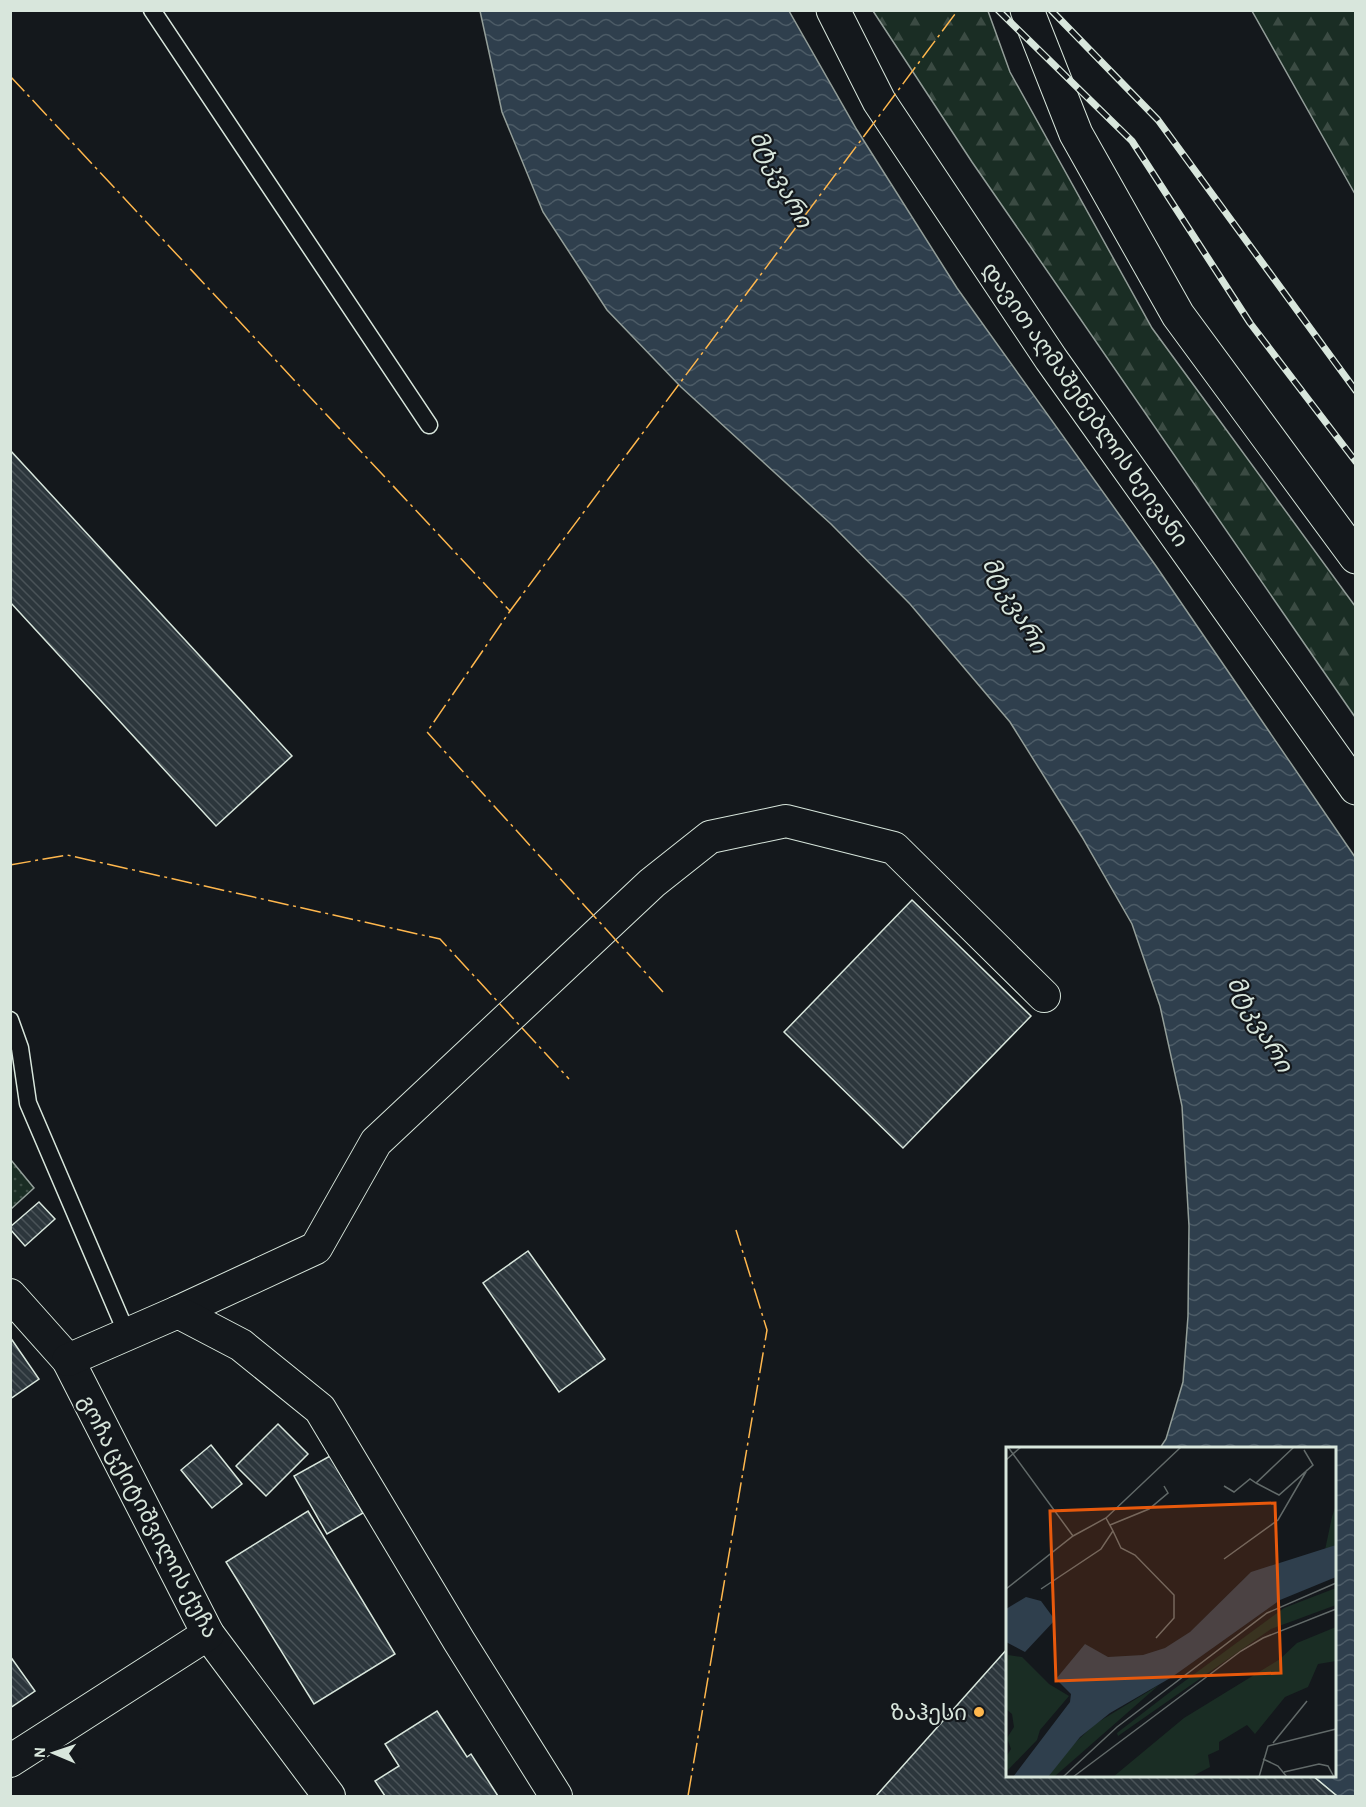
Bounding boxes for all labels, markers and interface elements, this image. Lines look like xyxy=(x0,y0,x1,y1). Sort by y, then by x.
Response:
water label: მტკვარი xyxy=(744,127,816,233)
street label: დავით აღმაშენებლის ხეივანი xyxy=(977,258,1192,552)
water label: მტკვარი xyxy=(976,554,1052,659)
water label: მტკვარი xyxy=(1221,973,1297,1078)
street label: გოჩა ცქიტიშვილის ქუჩა xyxy=(73,1391,222,1643)
inset map xyxy=(1006,1447,1336,1777)
place label: ზაჰესი xyxy=(891,1702,967,1725)
marker: ზაჰესი xyxy=(972,1705,986,1719)
north arrow xyxy=(24,1723,84,1783)
text: N xyxy=(32,1747,48,1758)

